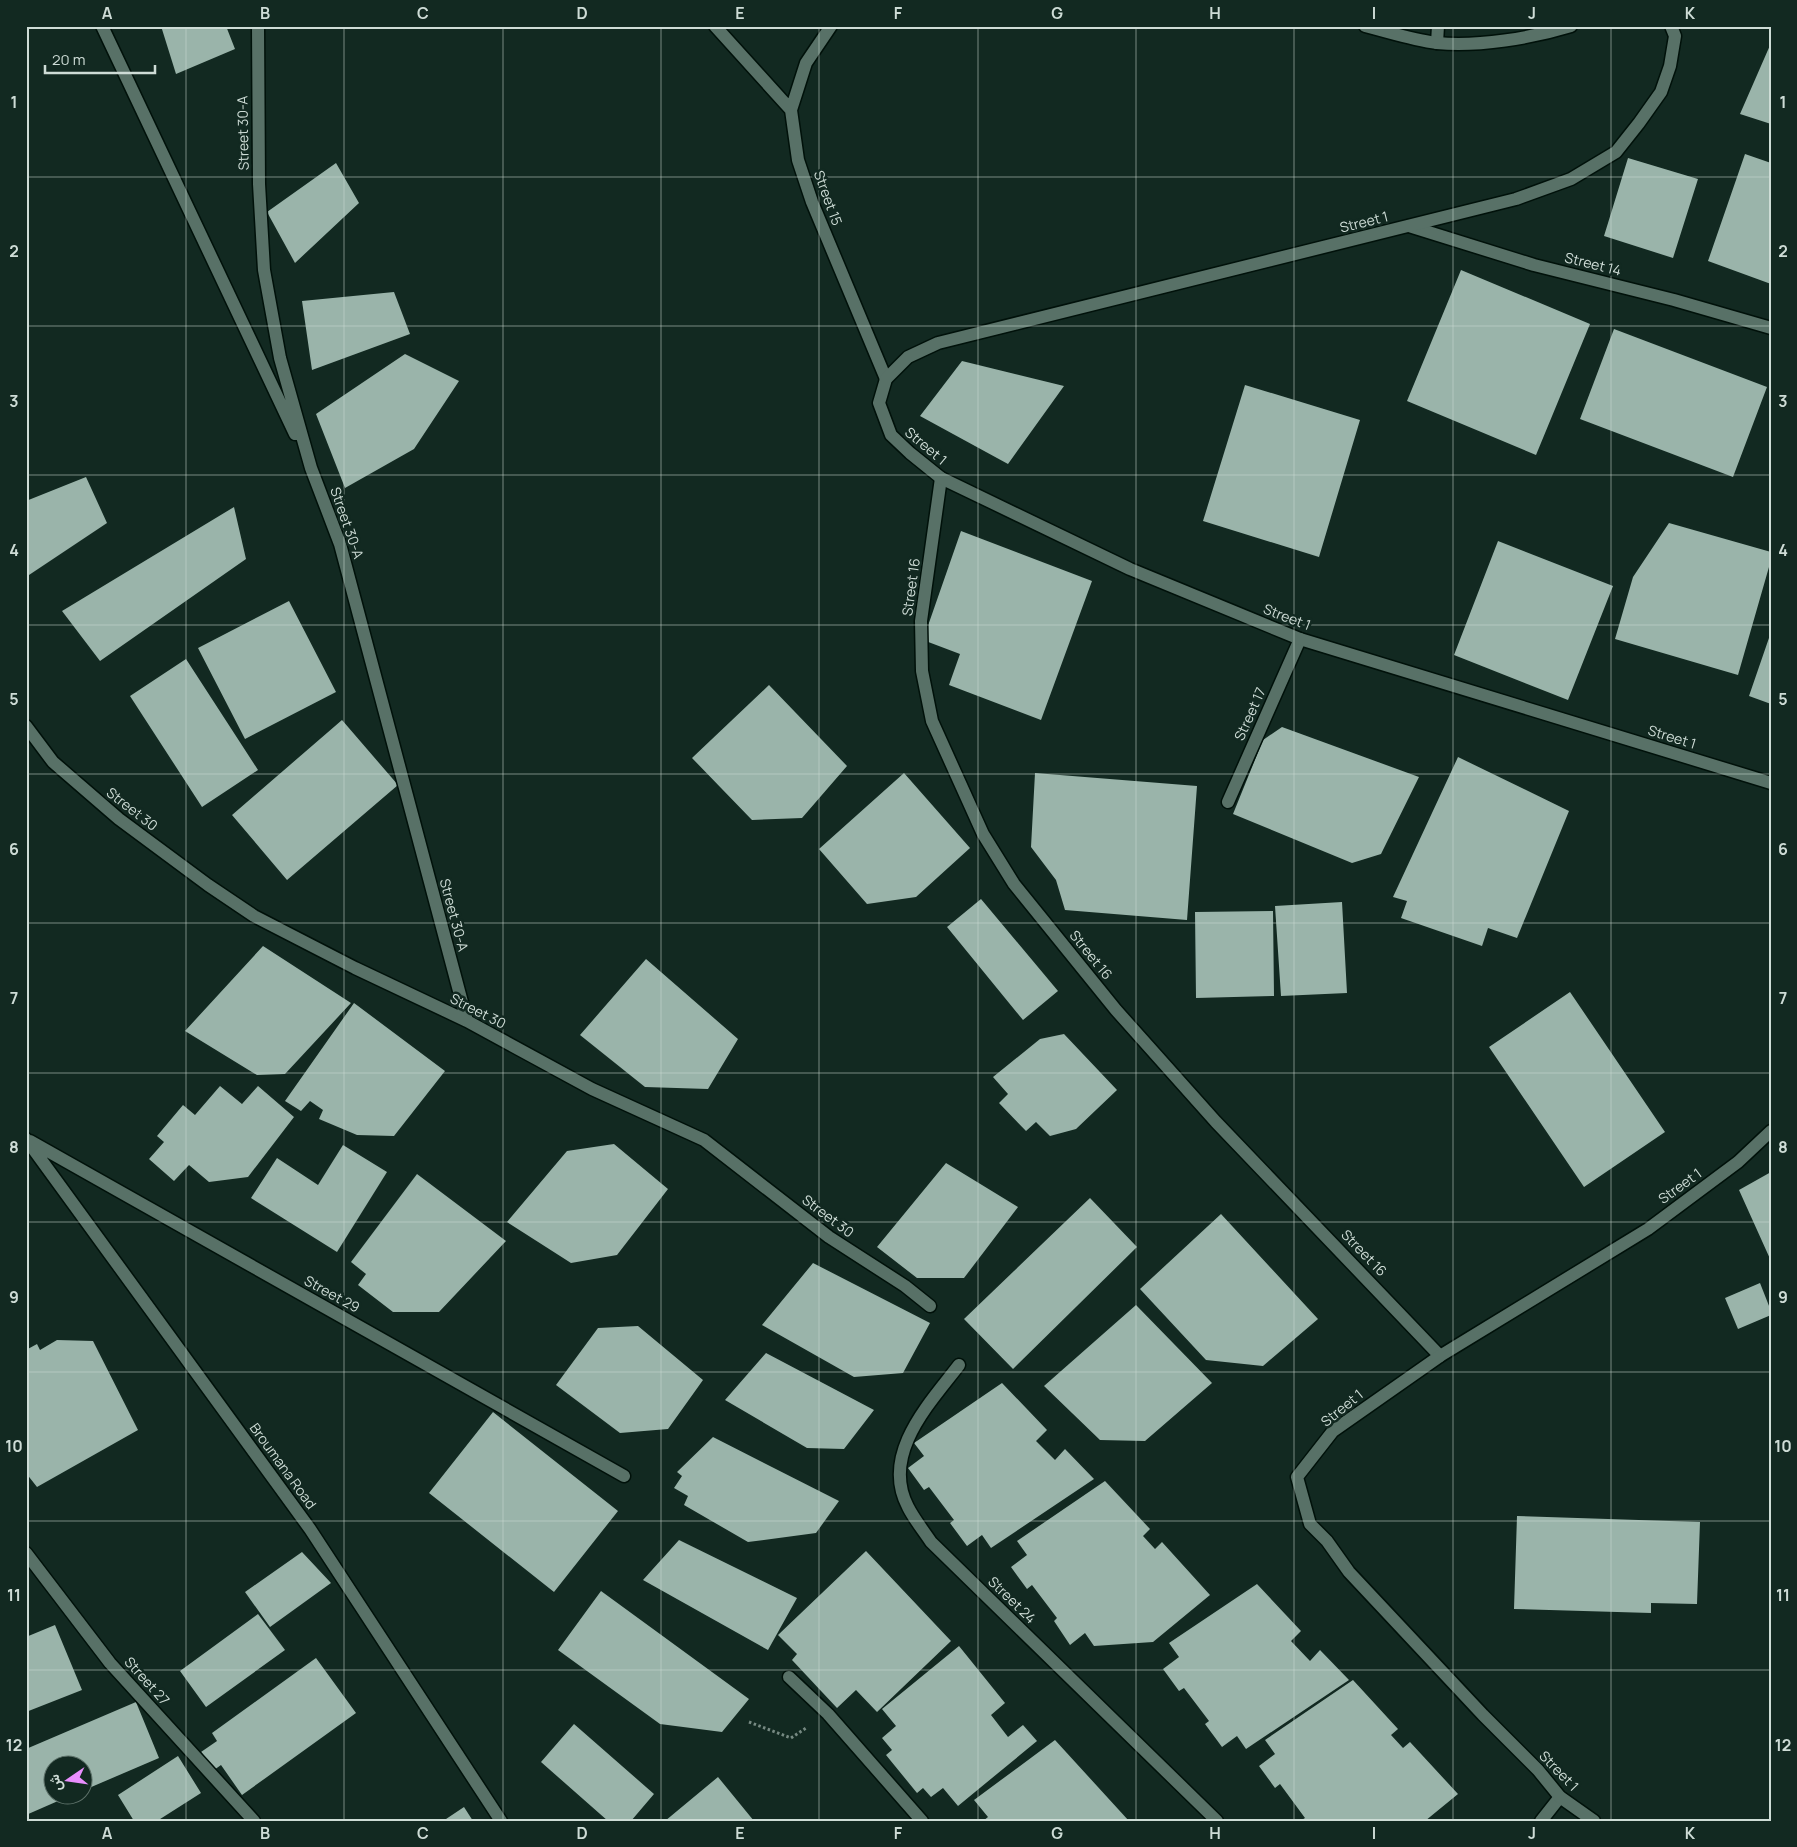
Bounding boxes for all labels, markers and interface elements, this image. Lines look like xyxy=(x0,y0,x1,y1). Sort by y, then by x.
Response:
text: A xyxy=(102,2,113,24)
text: B xyxy=(260,2,270,24)
text: C xyxy=(417,2,429,24)
text: D xyxy=(576,2,588,24)
text: E xyxy=(735,2,745,24)
text: F xyxy=(894,2,903,24)
text: G xyxy=(1051,2,1063,24)
text: H xyxy=(1209,2,1221,24)
text: I xyxy=(1372,2,1376,24)
text: J xyxy=(1528,2,1536,24)
text: K xyxy=(1685,2,1696,24)
scale bar xyxy=(45,42,155,74)
text: 20 m xyxy=(52,49,85,70)
text: 1 xyxy=(10,91,18,113)
text: 1 xyxy=(1779,91,1787,113)
street label: Street 30-A xyxy=(232,95,253,171)
street label: Street 15 xyxy=(810,168,847,228)
street label: Street 1 xyxy=(1338,206,1390,237)
text: 2 xyxy=(9,240,19,262)
text: 2 xyxy=(1778,240,1788,262)
street label: Street 14 xyxy=(1563,247,1623,280)
text: 3 xyxy=(9,390,19,412)
text: 3 xyxy=(1778,390,1788,412)
street label: Street 1 xyxy=(901,422,951,469)
street label: Street 30-A xyxy=(326,484,369,561)
text: 4 xyxy=(9,539,19,561)
text: 4 xyxy=(1778,539,1788,561)
street label: Street 16 xyxy=(897,557,924,617)
street label: Street 1 xyxy=(1261,599,1314,634)
street label: Street 17 xyxy=(1229,684,1270,743)
text: 5 xyxy=(9,688,19,710)
text: 5 xyxy=(1778,688,1788,710)
street label: Street 1 xyxy=(1646,720,1699,753)
street label: Street 30 xyxy=(103,783,162,835)
text: 6 xyxy=(9,838,19,860)
text: 6 xyxy=(1778,838,1788,860)
street label: Street 30-A xyxy=(436,876,473,954)
street label: Street 16 xyxy=(1066,926,1117,983)
text: 7 xyxy=(10,987,18,1009)
text: 7 xyxy=(1779,987,1787,1009)
street label: Street 30 xyxy=(447,988,509,1033)
text: 8 xyxy=(9,1136,19,1158)
text: 8 xyxy=(1778,1136,1788,1158)
street label: Street 1 xyxy=(1654,1163,1705,1208)
street label: Street 30 xyxy=(799,1190,858,1241)
street label: Street 16 xyxy=(1337,1225,1391,1280)
street label: Street 29 xyxy=(301,1271,363,1317)
text: 9 xyxy=(9,1286,19,1308)
text: 9 xyxy=(1778,1286,1788,1308)
street label: Street 1 xyxy=(1317,1385,1367,1431)
street label: Broumana Road xyxy=(246,1419,321,1512)
text: 10 xyxy=(5,1435,23,1457)
text: 10 xyxy=(1774,1435,1792,1457)
street label: Street 24 xyxy=(984,1572,1040,1627)
text: 11 xyxy=(7,1584,21,1606)
text: 11 xyxy=(1776,1584,1790,1606)
street label: Street 27 xyxy=(121,1652,174,1709)
text: 12 xyxy=(6,1734,22,1756)
text: 12 xyxy=(1775,1734,1791,1756)
street label: Street 1 xyxy=(1535,1746,1583,1795)
north arrow xyxy=(42,1754,92,1804)
text: ش xyxy=(44,1773,66,1793)
text: A xyxy=(102,1822,113,1844)
text: B xyxy=(260,1822,270,1844)
text: C xyxy=(417,1822,429,1844)
text: D xyxy=(576,1822,588,1844)
text: E xyxy=(735,1822,745,1844)
text: F xyxy=(894,1822,903,1844)
text: G xyxy=(1051,1822,1063,1844)
text: H xyxy=(1209,1822,1221,1844)
text: I xyxy=(1372,1822,1376,1844)
text: J xyxy=(1528,1822,1536,1844)
text: K xyxy=(1685,1822,1696,1844)

